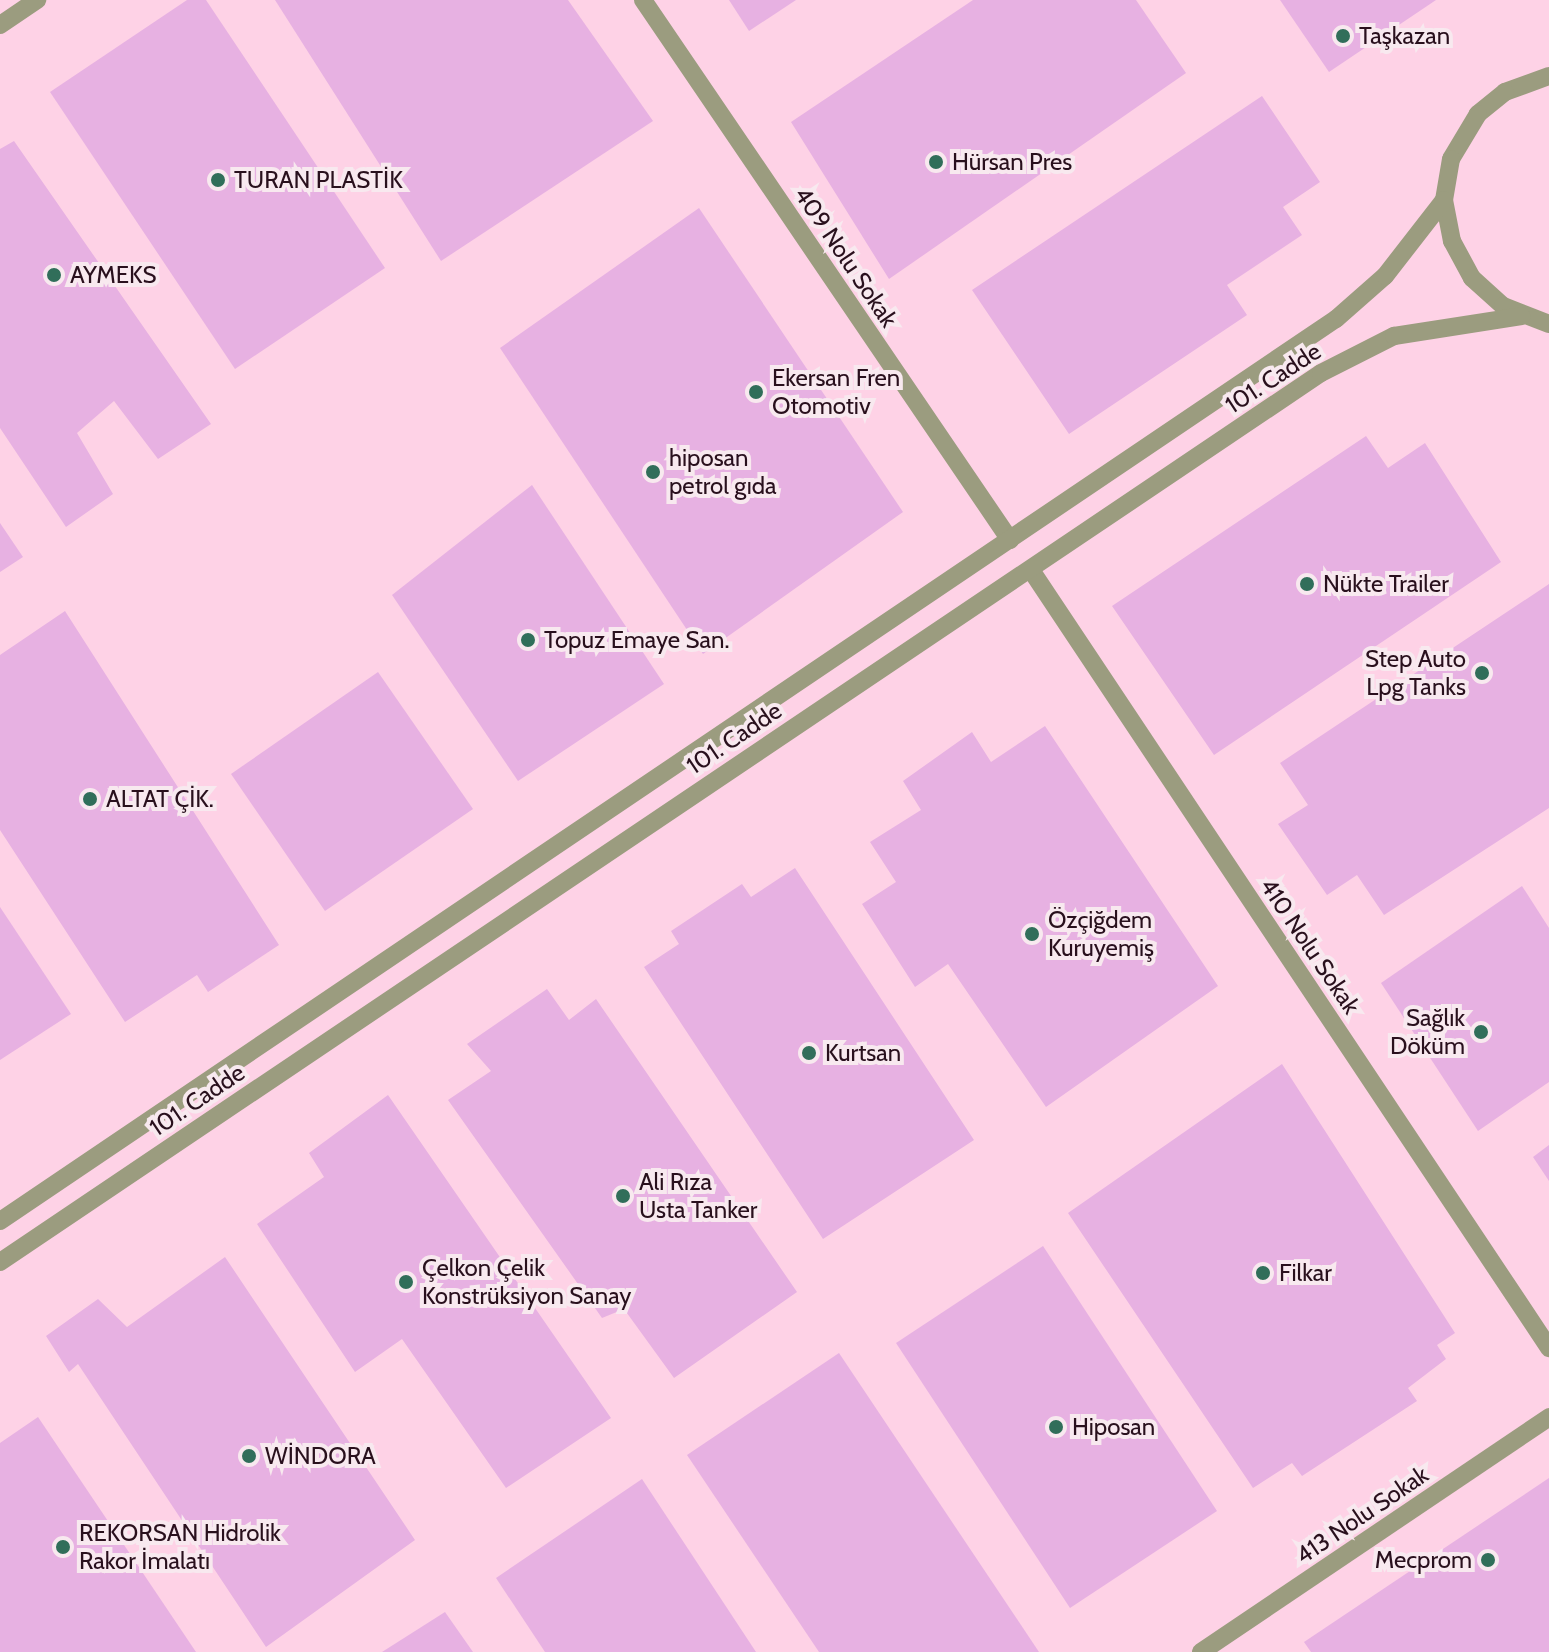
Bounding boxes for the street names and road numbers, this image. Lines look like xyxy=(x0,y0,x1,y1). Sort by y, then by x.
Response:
street label: 409 Nolu Sokak xyxy=(788,181,904,333)
street label: 101. Cadde xyxy=(1220,337,1326,419)
street label: 101. Cadde xyxy=(681,696,787,780)
street label: 410 Nolu Sokak xyxy=(1254,873,1366,1019)
street label: 101. Cadde xyxy=(144,1058,250,1142)
street label: 413 Nolu Sokak xyxy=(1290,1460,1434,1570)

